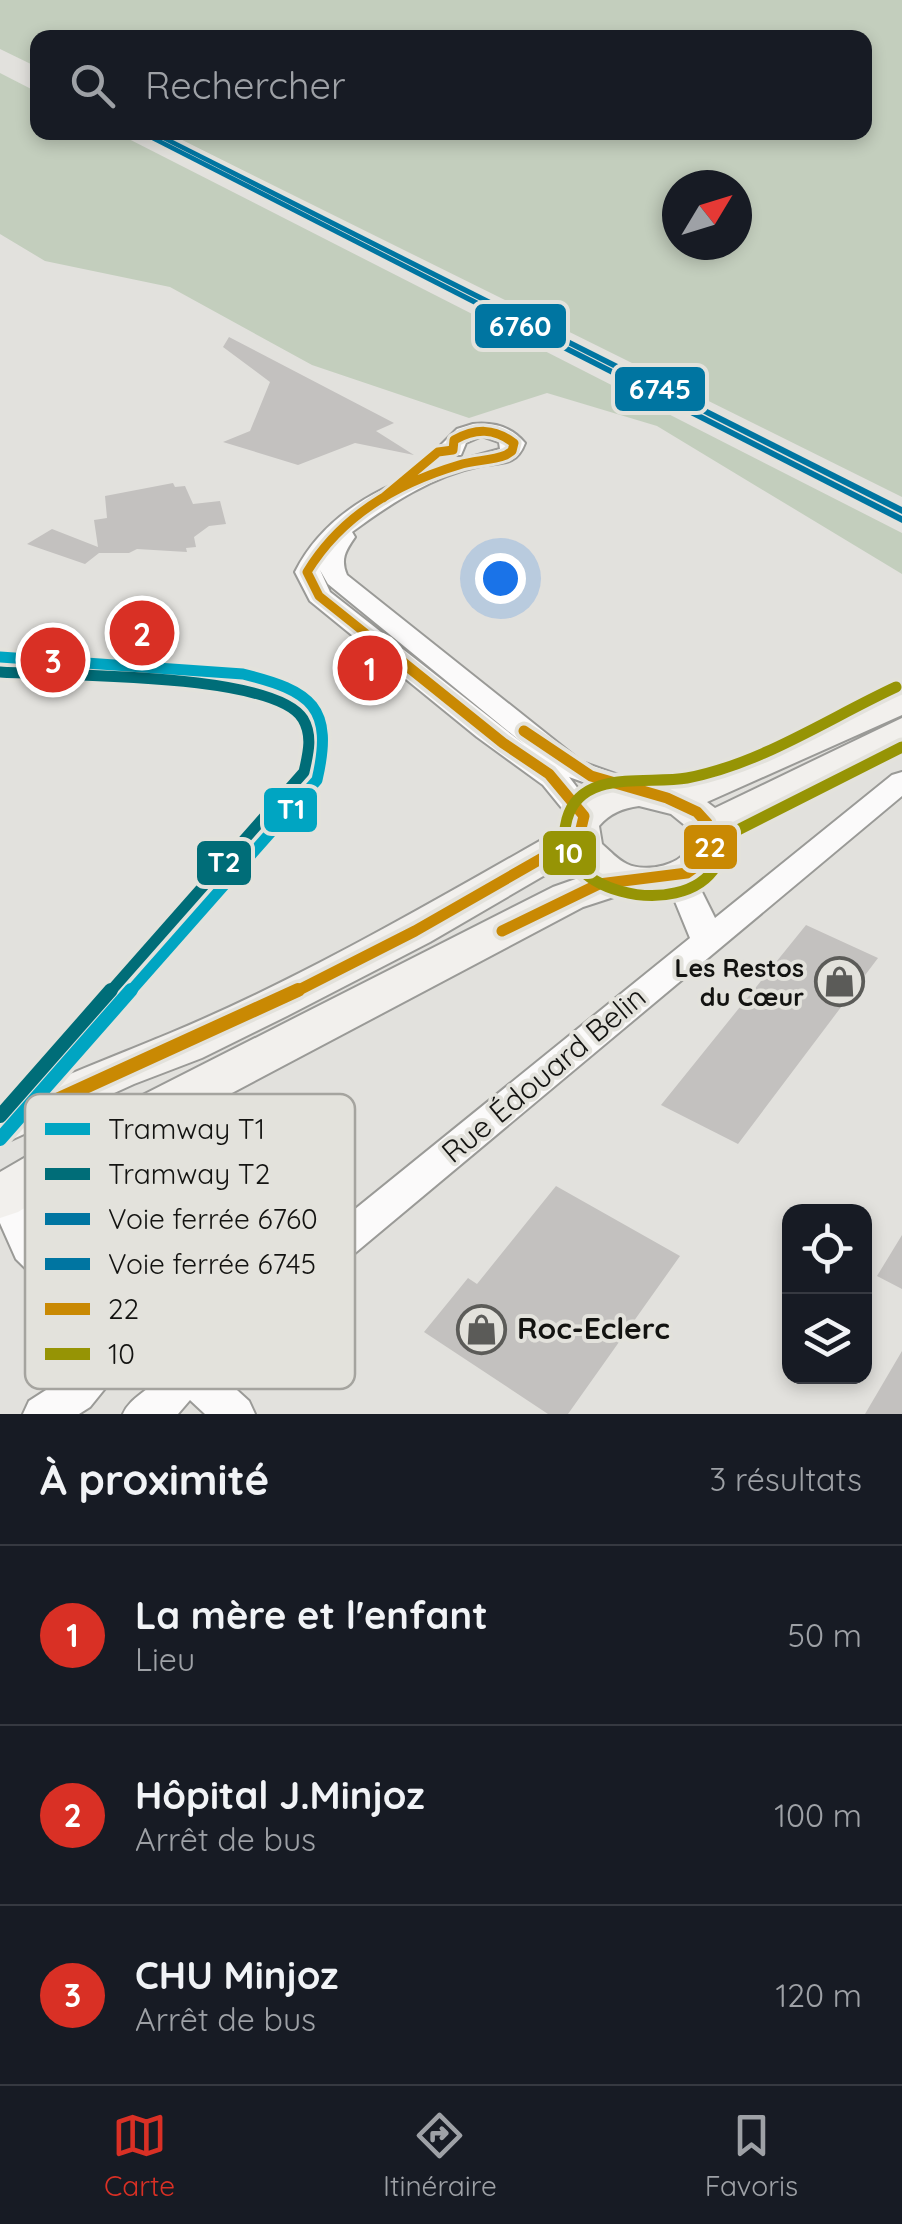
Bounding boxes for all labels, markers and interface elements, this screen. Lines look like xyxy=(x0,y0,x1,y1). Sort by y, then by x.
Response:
search box xyxy=(30,30,872,140)
icon: search xyxy=(65,58,120,113)
text: Rechercher xyxy=(145,61,346,109)
north arrow xyxy=(662,170,752,260)
line badge: 6760 xyxy=(473,302,568,350)
text: 6760 xyxy=(489,308,551,343)
line badge: 6745 xyxy=(613,365,707,413)
text: 6745 xyxy=(629,371,691,406)
your location xyxy=(475,553,526,604)
pin: 2 xyxy=(110,596,174,670)
pin: 3 xyxy=(20,622,86,698)
pin: 1 xyxy=(338,630,402,706)
line badge: T1 xyxy=(262,786,319,834)
text: T1 xyxy=(277,791,305,826)
line badge: 22 xyxy=(682,823,739,871)
line badge: 10 xyxy=(541,829,598,877)
text: 22 xyxy=(694,829,726,864)
text: 10 xyxy=(555,835,583,870)
line badge: T2 xyxy=(195,839,253,887)
text: T2 xyxy=(207,844,241,879)
place label: Les Restos du Cœur xyxy=(675,952,804,1012)
shop icon: Les Restos du Cœur xyxy=(813,956,865,1008)
street label: Rue Édouard Belin xyxy=(433,978,653,1171)
legend xyxy=(25,1094,355,1389)
text: Tramway T1 xyxy=(108,1111,265,1146)
text: Tramway T2 xyxy=(108,1156,270,1191)
text: Voie ferrée 6760 xyxy=(108,1201,318,1236)
map controls xyxy=(782,1204,872,1384)
button: locate xyxy=(782,1204,872,1294)
text: Voie ferrée 6745 xyxy=(108,1246,316,1281)
text: 22 xyxy=(108,1291,139,1326)
button: layers xyxy=(782,1294,872,1384)
shop icon: Roc-Eclerc xyxy=(456,1303,508,1355)
place label: Roc-Eclerc xyxy=(517,1309,670,1347)
text: 10 xyxy=(108,1336,135,1371)
text: À proximité xyxy=(40,1453,269,1506)
text: 3 résultats xyxy=(710,1459,862,1499)
text: La mère et l'enfant xyxy=(135,1591,488,1639)
text: 1 xyxy=(66,1615,79,1655)
text: 50 m xyxy=(788,1615,862,1655)
text: Lieu xyxy=(135,1639,195,1679)
text: Hôpital J.Minjoz xyxy=(135,1771,425,1819)
text: 2 xyxy=(63,1795,82,1835)
text: 100 m xyxy=(774,1795,862,1835)
text: Arrêt de bus xyxy=(135,1819,316,1859)
text: CHU Minjoz xyxy=(135,1951,339,1999)
text: 3 xyxy=(64,1975,81,2015)
text: 120 m xyxy=(775,1975,862,2015)
text: Arrêt de bus xyxy=(135,1999,316,2039)
tab: Carte xyxy=(104,2108,175,2203)
tab: Itinéraire xyxy=(383,2108,497,2203)
tab: Favoris xyxy=(705,2108,798,2203)

